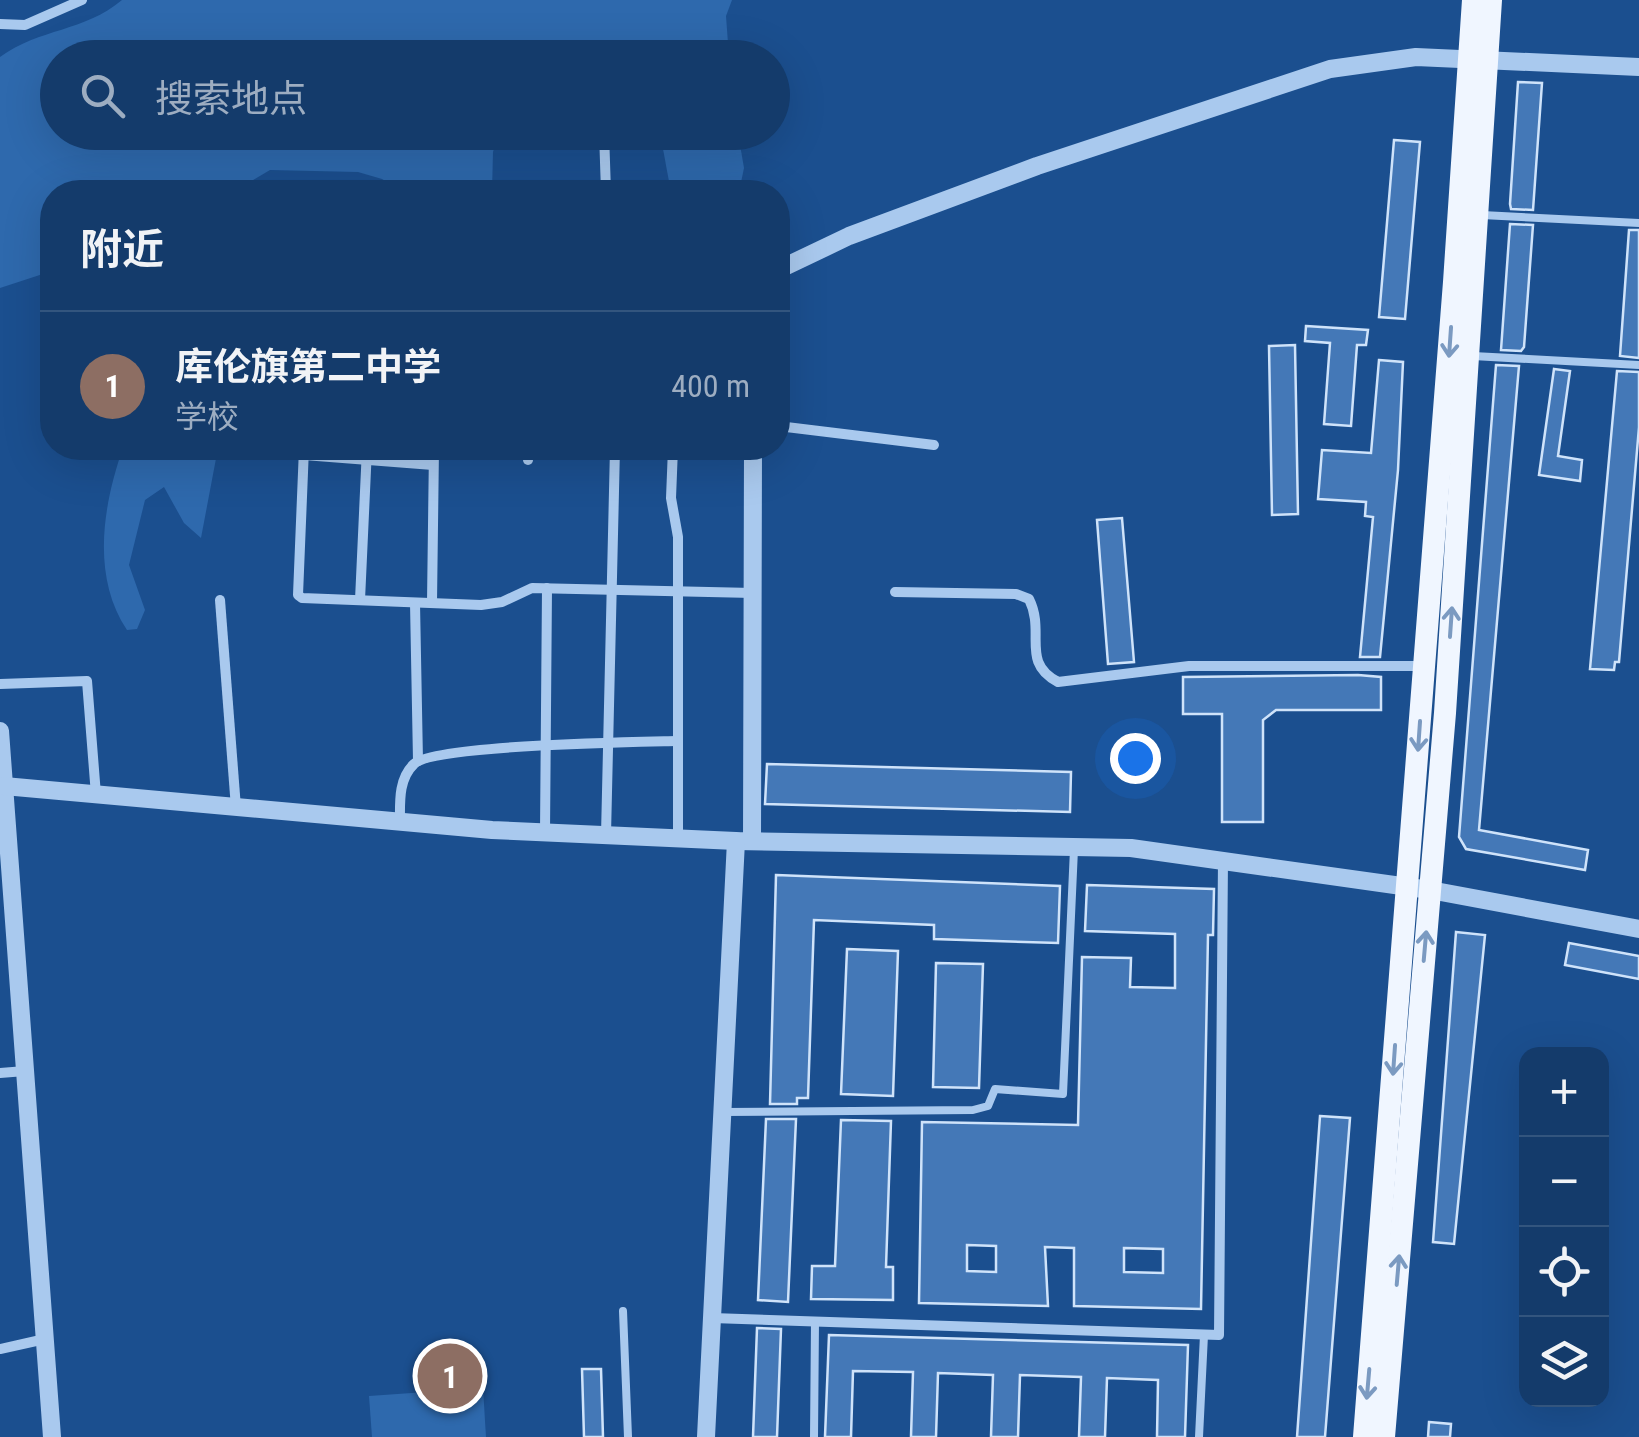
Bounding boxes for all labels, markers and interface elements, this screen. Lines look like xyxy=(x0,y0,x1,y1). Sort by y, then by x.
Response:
search box xyxy=(40,40,790,150)
icon: search xyxy=(75,68,130,123)
text: 搜索地点 xyxy=(155,77,307,121)
text: 附近 xyxy=(80,225,164,274)
one-way arrow xyxy=(1440,325,1459,357)
text: 库伦旗第二中学 xyxy=(175,345,441,389)
text: 1 xyxy=(104,367,121,405)
text: 400 m xyxy=(671,367,750,405)
text: 学校 xyxy=(175,398,239,436)
one-way arrow xyxy=(1442,607,1461,639)
one-way arrow xyxy=(1410,719,1429,751)
your location xyxy=(1110,733,1161,784)
one-way arrow xyxy=(1416,931,1435,963)
one-way arrow xyxy=(1384,1043,1403,1075)
map controls xyxy=(1519,1047,1609,1407)
button: + xyxy=(1519,1047,1609,1137)
button: − xyxy=(1519,1137,1609,1227)
button: locate xyxy=(1519,1227,1609,1317)
one-way arrow xyxy=(1389,1255,1408,1287)
button: layers xyxy=(1519,1317,1609,1407)
pin: 1 xyxy=(418,1338,482,1414)
one-way arrow xyxy=(1359,1367,1378,1399)

